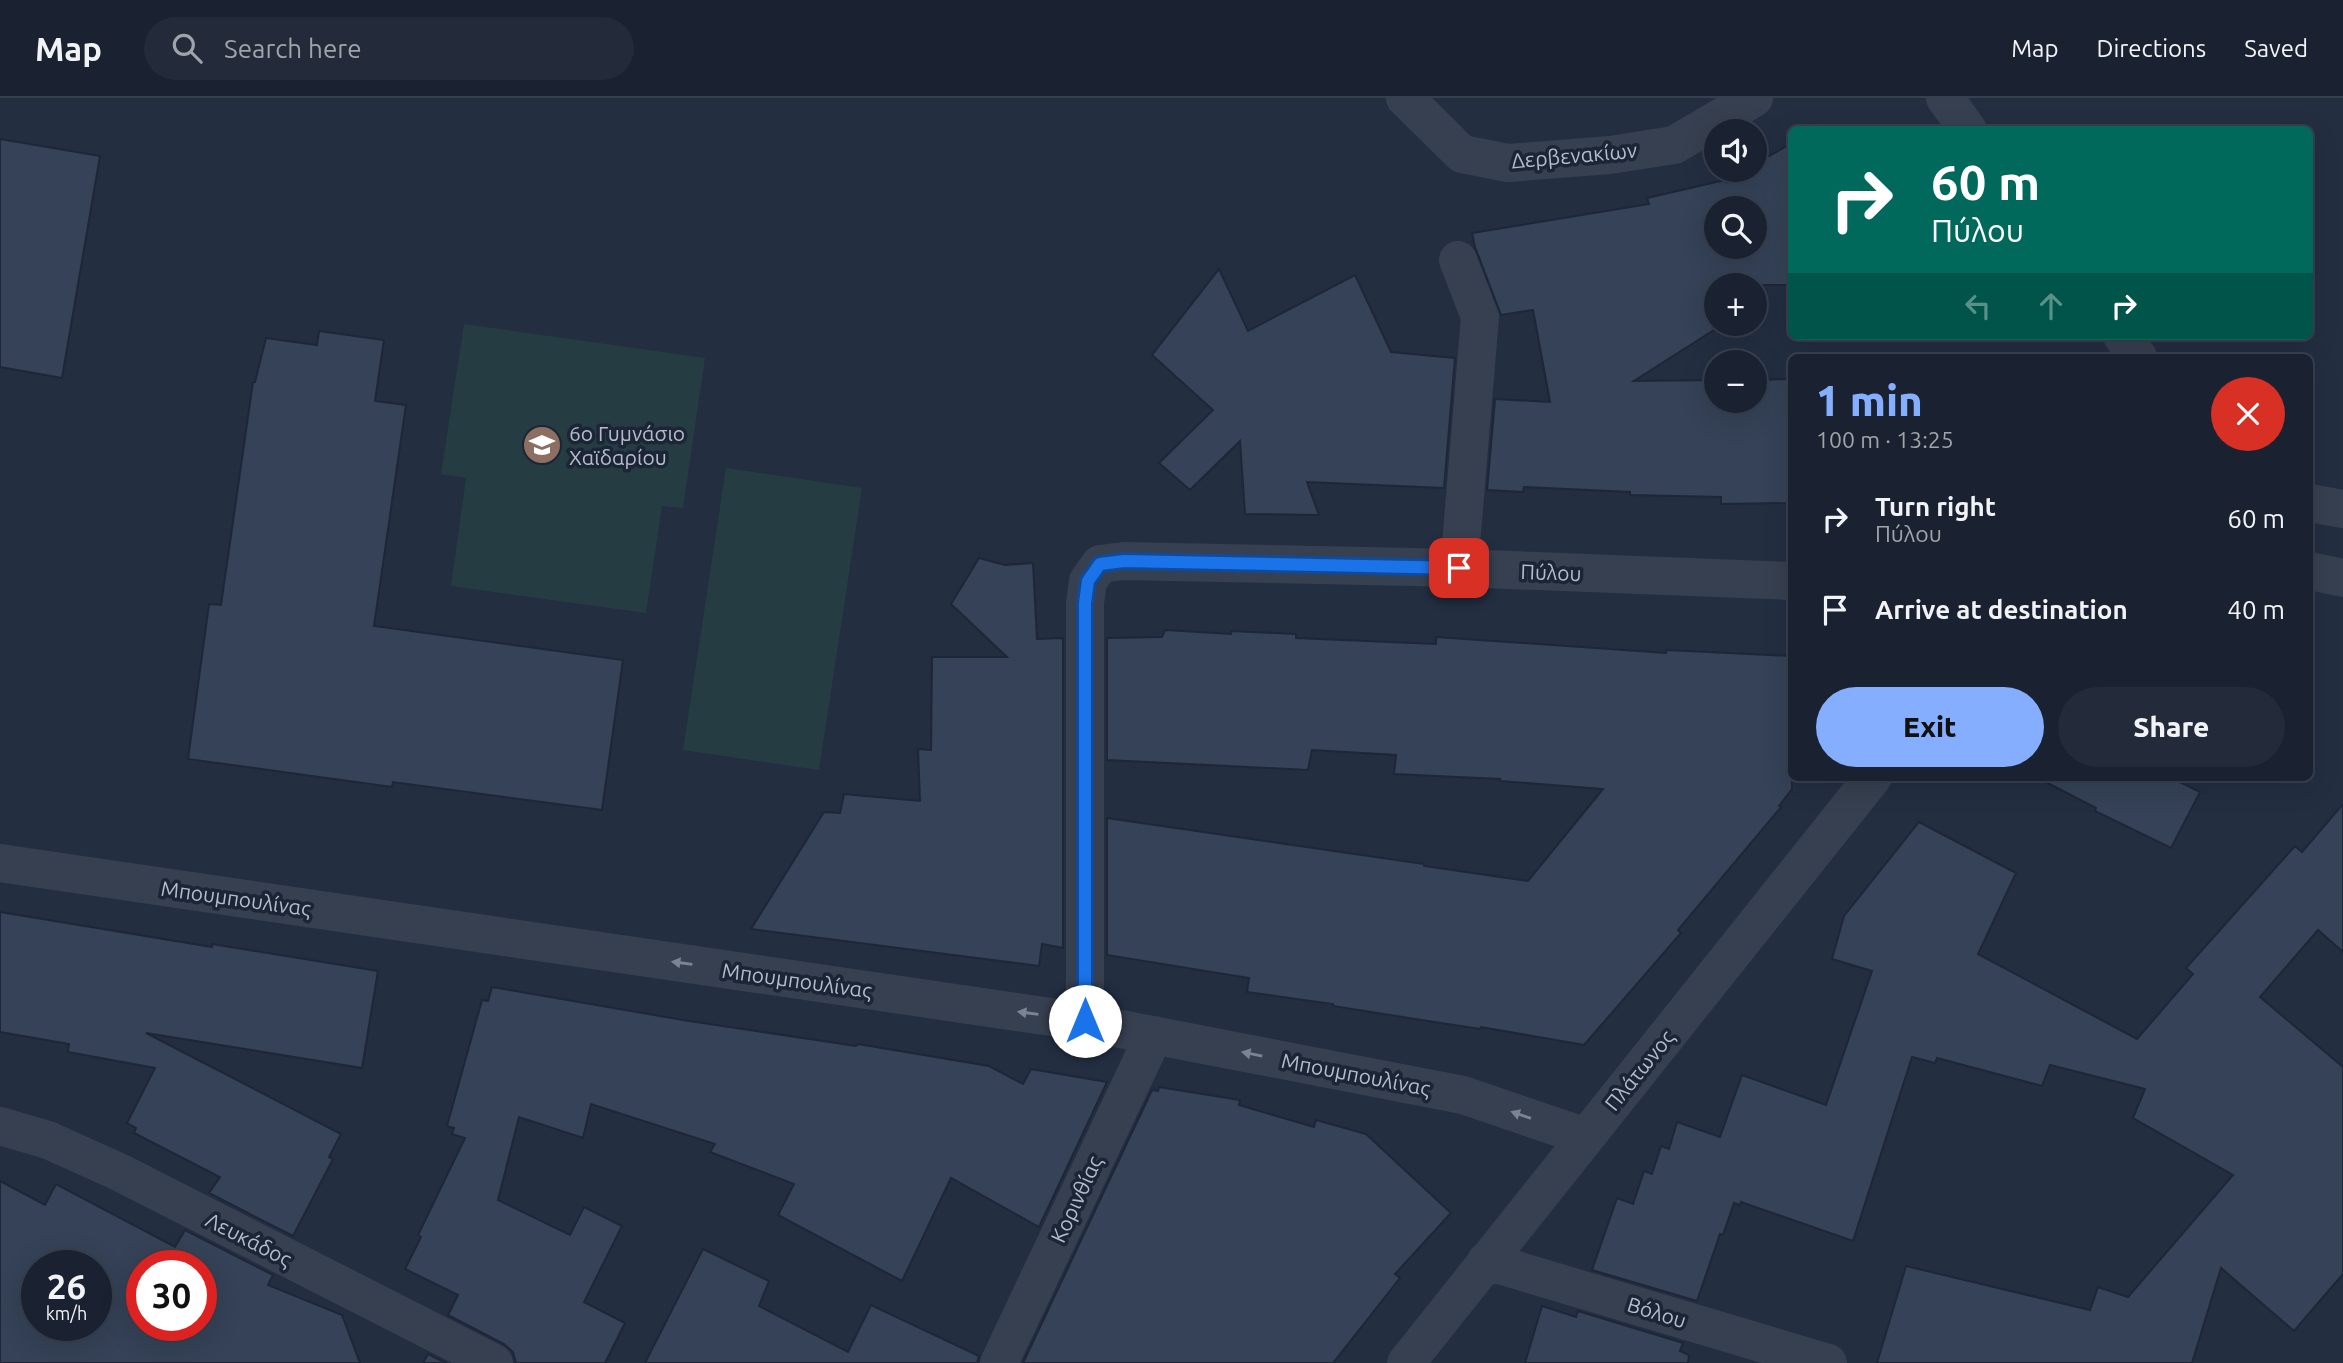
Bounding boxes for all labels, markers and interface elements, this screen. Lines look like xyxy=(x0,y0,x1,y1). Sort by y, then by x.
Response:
search box xyxy=(144,17,634,80)
icon: search xyxy=(168,29,206,67)
text: Map xyxy=(35,30,102,67)
text: Search here xyxy=(224,34,362,63)
text: Map xyxy=(2011,35,2058,62)
text: Directions xyxy=(2096,35,2206,62)
text: Saved xyxy=(2244,35,2308,62)
map controls xyxy=(1704,119,1767,413)
button: sound xyxy=(1704,119,1767,182)
street label: Δερβενακίων xyxy=(1510,138,1638,172)
icon: right xyxy=(1816,154,1907,245)
text: 60 m xyxy=(1931,154,2040,209)
button: search xyxy=(1704,196,1767,259)
text: Πύλου xyxy=(1931,212,2024,248)
button: + xyxy=(1704,273,1767,336)
icon: left xyxy=(1959,287,1997,325)
icon: ahead xyxy=(2032,287,2070,325)
icon: right xyxy=(2105,287,2143,325)
button: − xyxy=(1704,350,1767,413)
text: 1 min xyxy=(1816,377,1923,424)
button: close xyxy=(2211,377,2285,451)
place label: 6ο Γυμνάσιο Χαϊδαρίου xyxy=(569,421,685,469)
school or university icon: 6ο Γυμνάσιο Χαϊδαρίου xyxy=(521,424,563,466)
text: 100 m · 13:25 xyxy=(1816,427,1954,452)
text: Turn right xyxy=(1875,492,1996,521)
icon: right xyxy=(1816,500,1854,538)
text: 60 m xyxy=(2227,504,2285,533)
text: Πύλου xyxy=(1875,521,1942,546)
pin xyxy=(1429,538,1489,598)
icon: arrive xyxy=(1440,549,1478,587)
street label: Πύλου xyxy=(1520,559,1582,585)
icon: arrive xyxy=(1816,591,1854,629)
text: Arrive at destination xyxy=(1875,595,2128,624)
text: 40 m xyxy=(2227,595,2285,624)
button: Exit xyxy=(1816,687,2044,767)
button: Share xyxy=(2058,687,2285,767)
street label: Μπουμπουλίνας xyxy=(160,876,313,920)
one-way arrow xyxy=(671,957,693,968)
street label: Μπουμπουλίνας xyxy=(721,958,874,1002)
position arrow xyxy=(1048,984,1122,1058)
one-way arrow xyxy=(1017,1008,1039,1019)
street label: Πλάτωνος xyxy=(1599,1025,1679,1115)
one-way arrow xyxy=(1241,1048,1263,1059)
street label: Μπουμπουλίνας xyxy=(1280,1048,1433,1100)
one-way arrow xyxy=(1511,1109,1532,1120)
street label: Κορινθίας xyxy=(1045,1151,1107,1246)
street label: Λευκάδος xyxy=(202,1207,296,1271)
speed limit sign: 30 xyxy=(126,1250,217,1341)
text: 26 xyxy=(47,1266,86,1306)
street label: Βόλου xyxy=(1625,1292,1689,1332)
text: km/h xyxy=(46,1303,87,1323)

